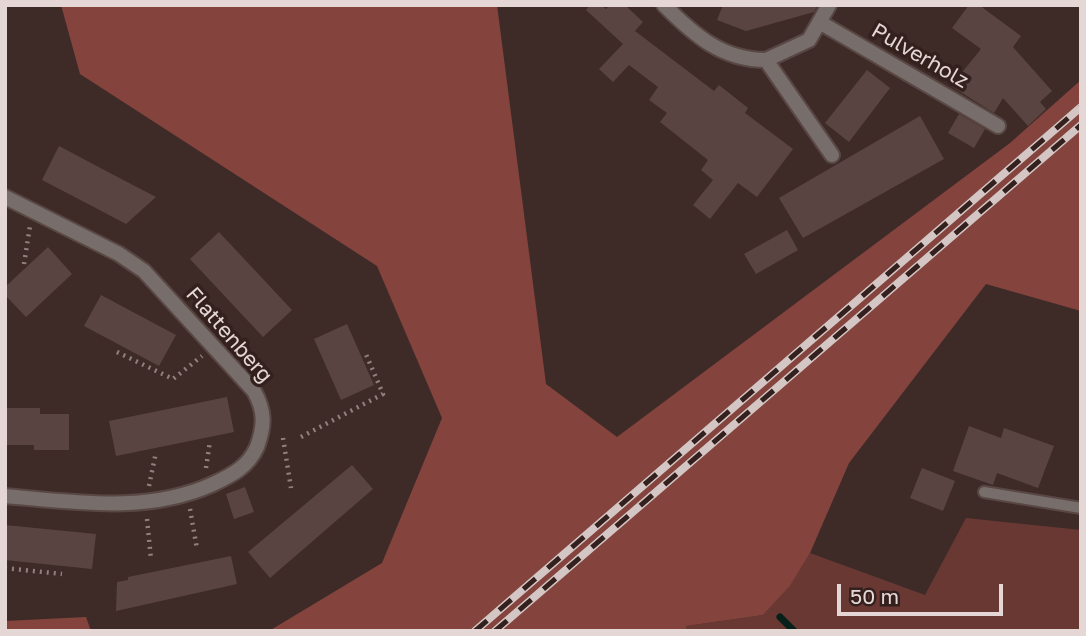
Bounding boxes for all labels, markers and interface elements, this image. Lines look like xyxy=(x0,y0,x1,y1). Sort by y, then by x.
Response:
street label: Pulverholz xyxy=(867,18,973,94)
street label: Flattenberg xyxy=(181,282,277,388)
scale bar xyxy=(841,570,1007,614)
text: 50 m xyxy=(850,583,899,609)

